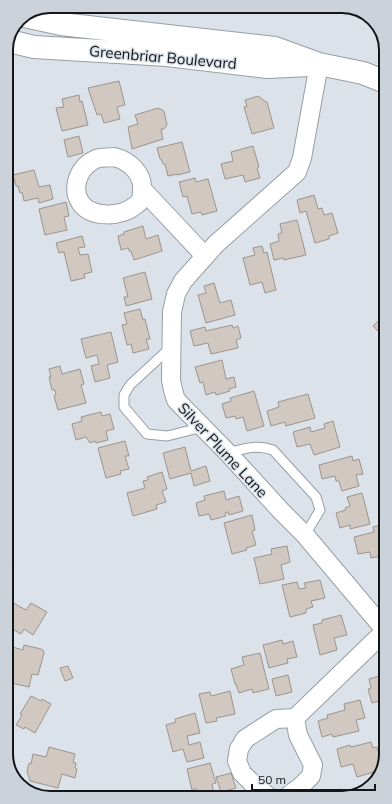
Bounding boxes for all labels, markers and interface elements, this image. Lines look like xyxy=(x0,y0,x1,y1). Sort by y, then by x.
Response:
street label: Greenbriar Boulevard xyxy=(88,41,238,73)
street label: Silver Plume Lane xyxy=(174,398,272,502)
scale bar xyxy=(252,766,375,792)
text: 50 m xyxy=(258,772,286,787)

